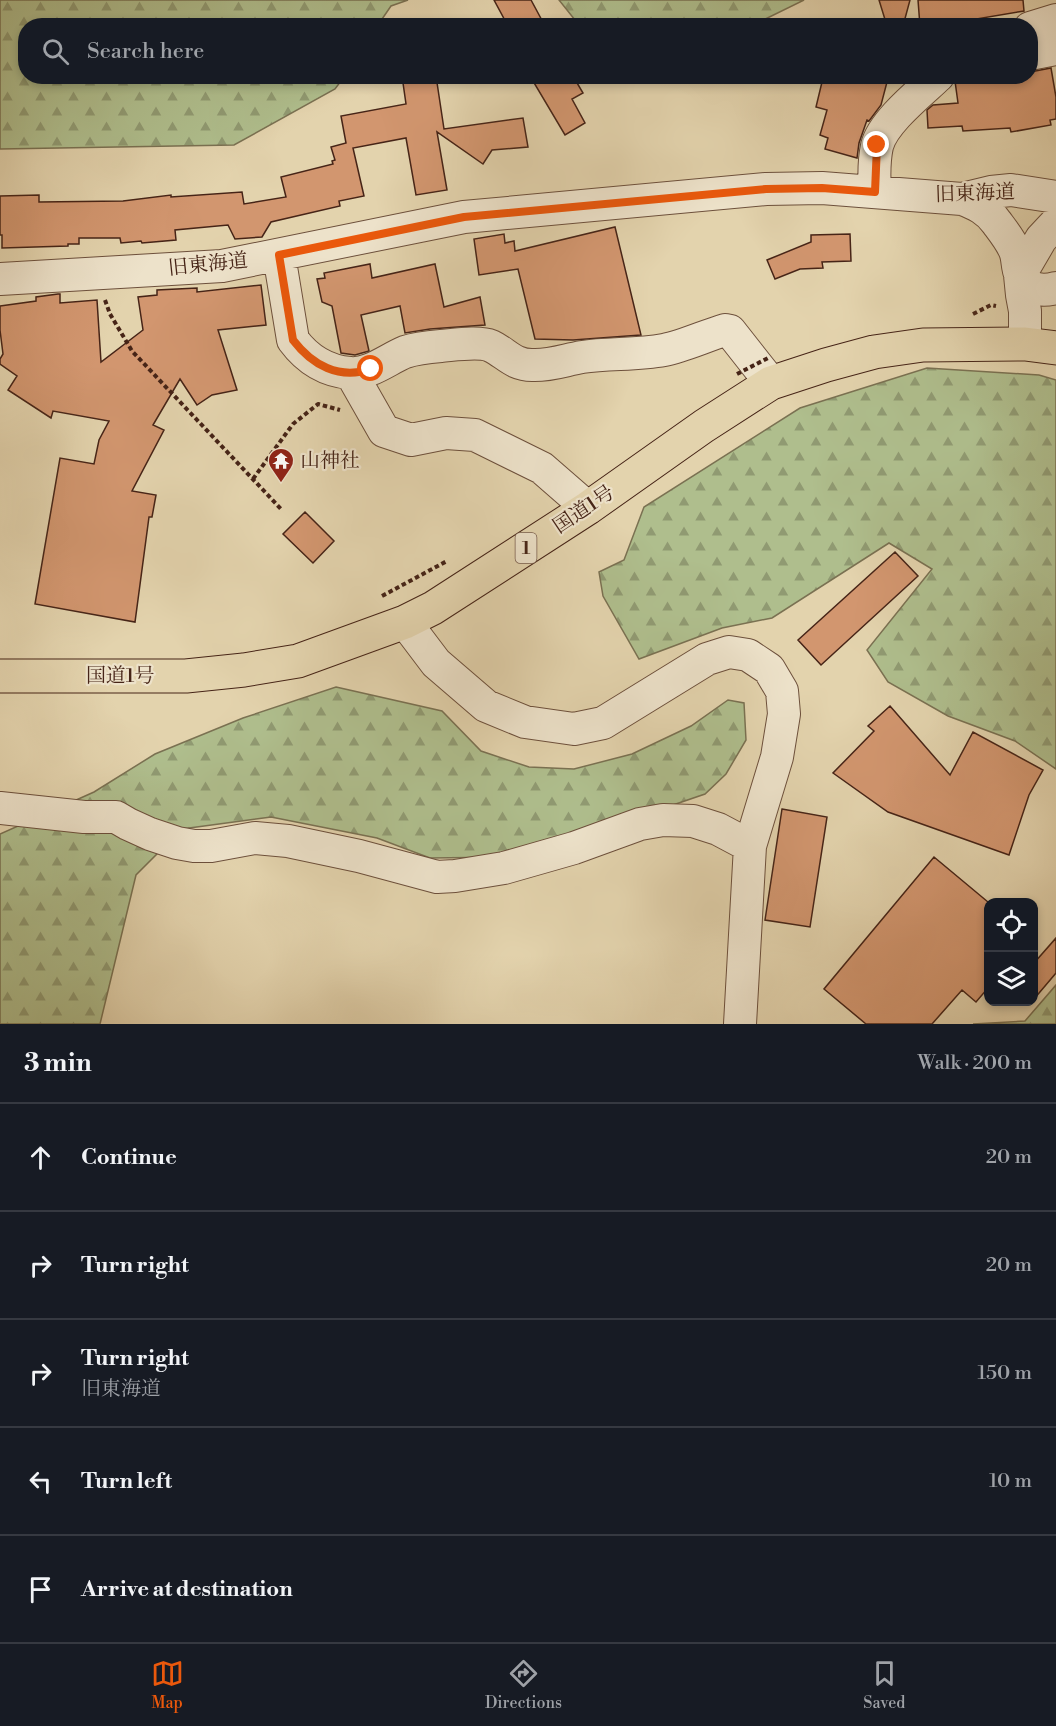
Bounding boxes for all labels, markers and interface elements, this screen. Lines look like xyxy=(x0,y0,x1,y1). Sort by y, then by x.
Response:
search box xyxy=(18,18,1038,84)
icon: search xyxy=(39,35,72,68)
text: Search here xyxy=(87,38,204,65)
route end xyxy=(863,131,889,157)
street label: 旧東海道 xyxy=(935,180,1015,208)
street label: 旧東海道 xyxy=(167,248,249,282)
route start xyxy=(357,355,383,381)
temple icon: 山神社 xyxy=(266,446,296,484)
place label: 山神社 xyxy=(300,449,360,474)
street label: 国道1号 xyxy=(549,480,619,540)
road number: 1 xyxy=(516,533,536,563)
street label: 国道1号 xyxy=(86,664,154,689)
map controls xyxy=(984,898,1038,1006)
button: locate xyxy=(984,898,1038,952)
button: layers xyxy=(984,952,1038,1006)
text: 3 min xyxy=(24,1047,92,1079)
text: Walk · 200 m xyxy=(918,1051,1032,1076)
icon: ahead xyxy=(24,1141,57,1174)
text: Continue xyxy=(81,1144,177,1171)
text: 20 m xyxy=(986,1145,1032,1170)
icon: right xyxy=(24,1249,57,1282)
text: Turn right xyxy=(81,1252,189,1279)
text: 20 m xyxy=(986,1253,1032,1278)
text: Turn right xyxy=(81,1345,189,1372)
icon: right xyxy=(24,1357,57,1390)
text: 150 m xyxy=(977,1361,1032,1386)
text: 旧東海道 xyxy=(81,1377,161,1402)
icon: left xyxy=(24,1465,57,1498)
text: Turn left xyxy=(81,1468,172,1495)
text: 10 m xyxy=(989,1469,1032,1494)
icon: arrive xyxy=(24,1573,57,1606)
text: Arrive at destination xyxy=(81,1576,293,1603)
tab: Map xyxy=(151,1657,184,1713)
tab: Directions xyxy=(485,1657,562,1713)
tab: Saved xyxy=(863,1657,905,1713)

